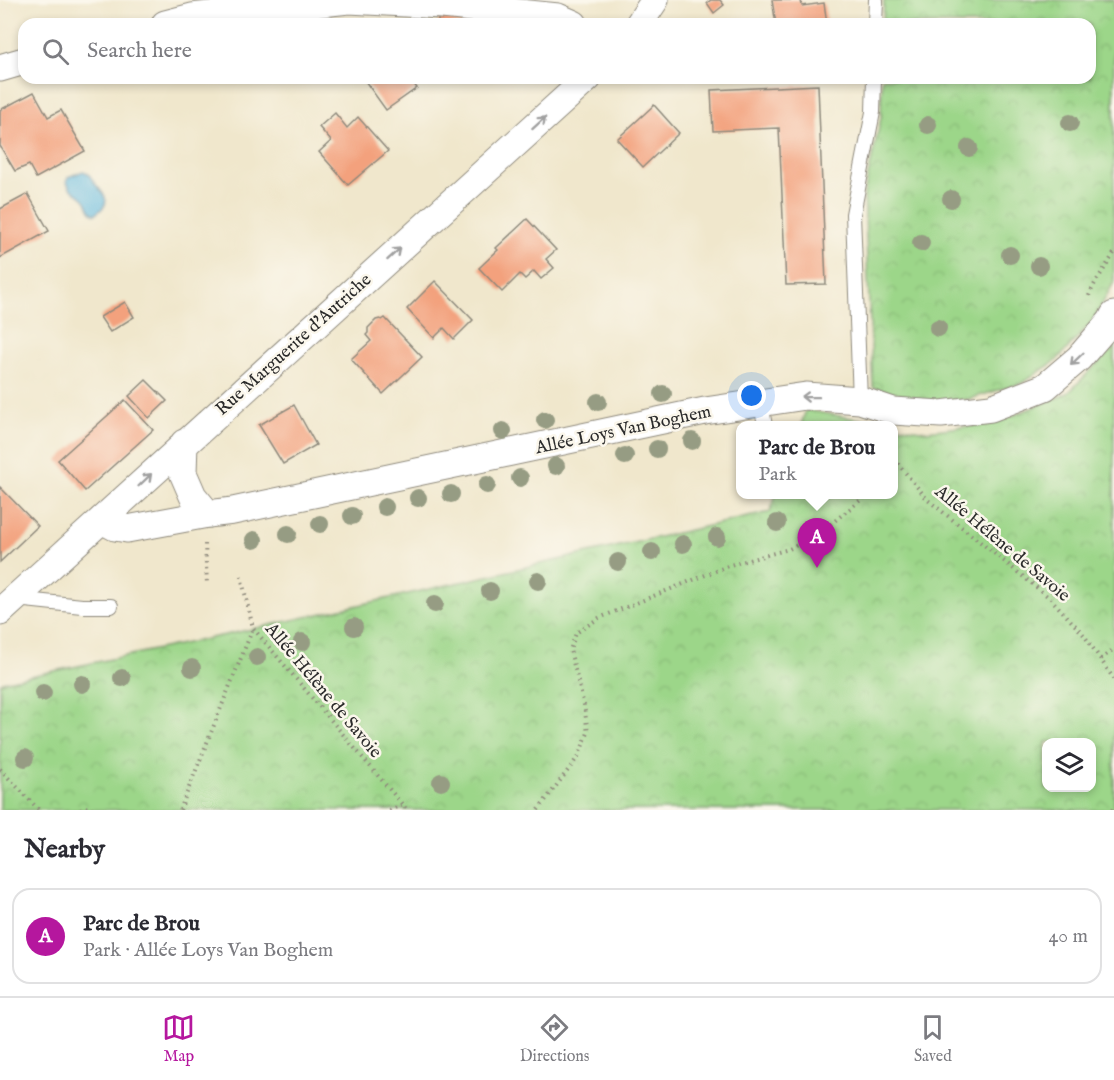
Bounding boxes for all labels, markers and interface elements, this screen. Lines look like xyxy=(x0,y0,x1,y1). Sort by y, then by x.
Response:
search box xyxy=(18,18,1096,84)
icon: search xyxy=(39,35,72,68)
text: Search here xyxy=(87,37,192,65)
one-way arrow xyxy=(531,116,546,130)
one-way arrow xyxy=(386,247,401,261)
street label: Rue Marguerite d'Autriche xyxy=(211,269,377,421)
one-way arrow xyxy=(1069,352,1084,367)
your location xyxy=(737,381,766,410)
one-way arrow xyxy=(801,391,821,403)
street label: Allée Loys Van Boghem xyxy=(532,401,713,461)
popup xyxy=(736,421,898,499)
text: Parc de Brou xyxy=(759,434,875,462)
text: Park xyxy=(759,462,797,487)
one-way arrow xyxy=(137,473,152,487)
street label: Allée Hélène de Savoie xyxy=(929,480,1074,608)
pin: A xyxy=(798,518,836,568)
street label: Allée Hélène de Savoie xyxy=(259,618,386,763)
map controls xyxy=(1042,738,1096,792)
button: layers xyxy=(1042,738,1096,792)
text: Nearby xyxy=(24,833,105,866)
text: Parc de Brou xyxy=(83,910,200,938)
text: A xyxy=(39,924,52,949)
text: 40 m xyxy=(1049,924,1088,949)
text: Park · Allée Loys Van Boghem xyxy=(83,938,333,963)
tab: Map xyxy=(162,1011,195,1067)
tab: Directions xyxy=(520,1011,589,1067)
tab: Saved xyxy=(914,1011,952,1067)

